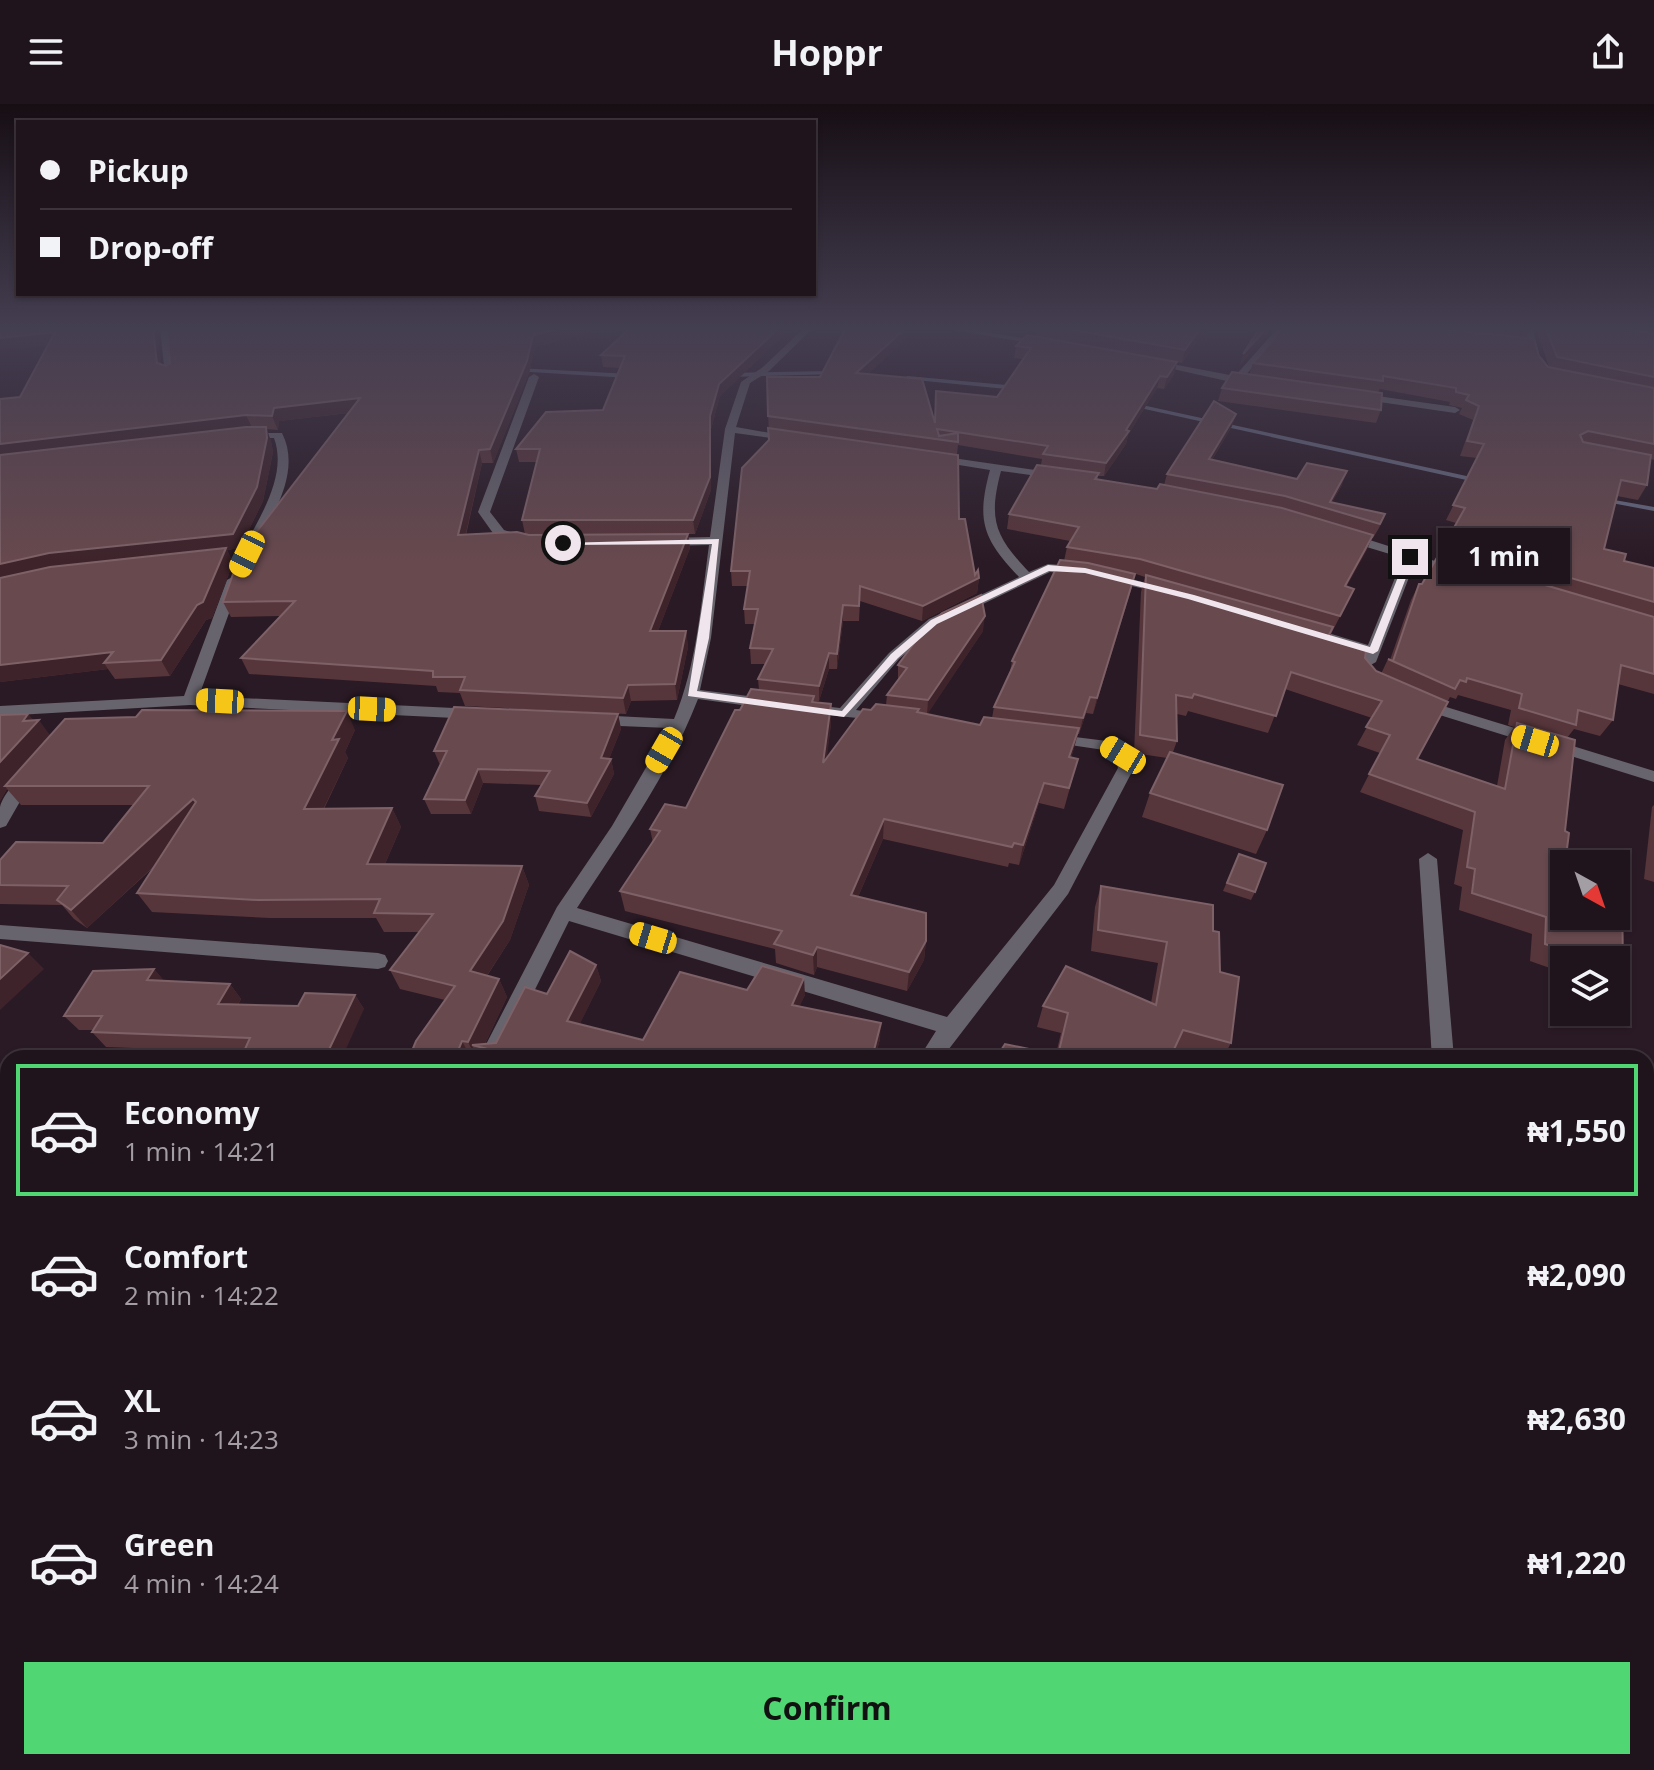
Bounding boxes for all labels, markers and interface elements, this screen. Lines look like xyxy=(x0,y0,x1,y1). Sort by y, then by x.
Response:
text: Hoppr xyxy=(771,28,883,77)
icon: menu xyxy=(24,30,68,74)
icon: share xyxy=(1586,30,1630,74)
text: Pickup xyxy=(88,150,189,191)
text: Drop-off xyxy=(88,227,213,268)
route start xyxy=(545,525,581,561)
car xyxy=(226,527,268,581)
callout: 1 min xyxy=(1438,529,1570,585)
text: 1 min xyxy=(1468,538,1540,574)
route end xyxy=(1392,539,1428,575)
car xyxy=(195,688,245,714)
car xyxy=(347,696,397,722)
car xyxy=(642,723,686,777)
car xyxy=(1509,723,1561,759)
car xyxy=(1096,732,1150,778)
north arrow xyxy=(1550,850,1630,930)
map controls xyxy=(1550,850,1630,1026)
car xyxy=(627,920,679,956)
button: layers xyxy=(1550,946,1630,1026)
text: Economy xyxy=(124,1092,260,1133)
icon: car xyxy=(28,1094,100,1166)
text: ₦1,550 xyxy=(1527,1110,1626,1151)
text: 1 min · 14:21 xyxy=(124,1133,279,1169)
text: Comfort xyxy=(124,1236,248,1277)
icon: car xyxy=(28,1238,100,1310)
text: ₦2,090 xyxy=(1527,1254,1626,1295)
text: 2 min · 14:22 xyxy=(124,1277,279,1313)
text: XL xyxy=(124,1380,161,1421)
icon: car xyxy=(28,1382,100,1454)
text: ₦2,630 xyxy=(1527,1398,1626,1439)
text: 3 min · 14:23 xyxy=(124,1421,279,1457)
text: Green xyxy=(124,1524,215,1565)
icon: car xyxy=(28,1526,100,1598)
text: ₦1,220 xyxy=(1527,1542,1626,1583)
text: 4 min · 14:24 xyxy=(124,1565,279,1601)
button: Confirm xyxy=(24,1662,1630,1754)

